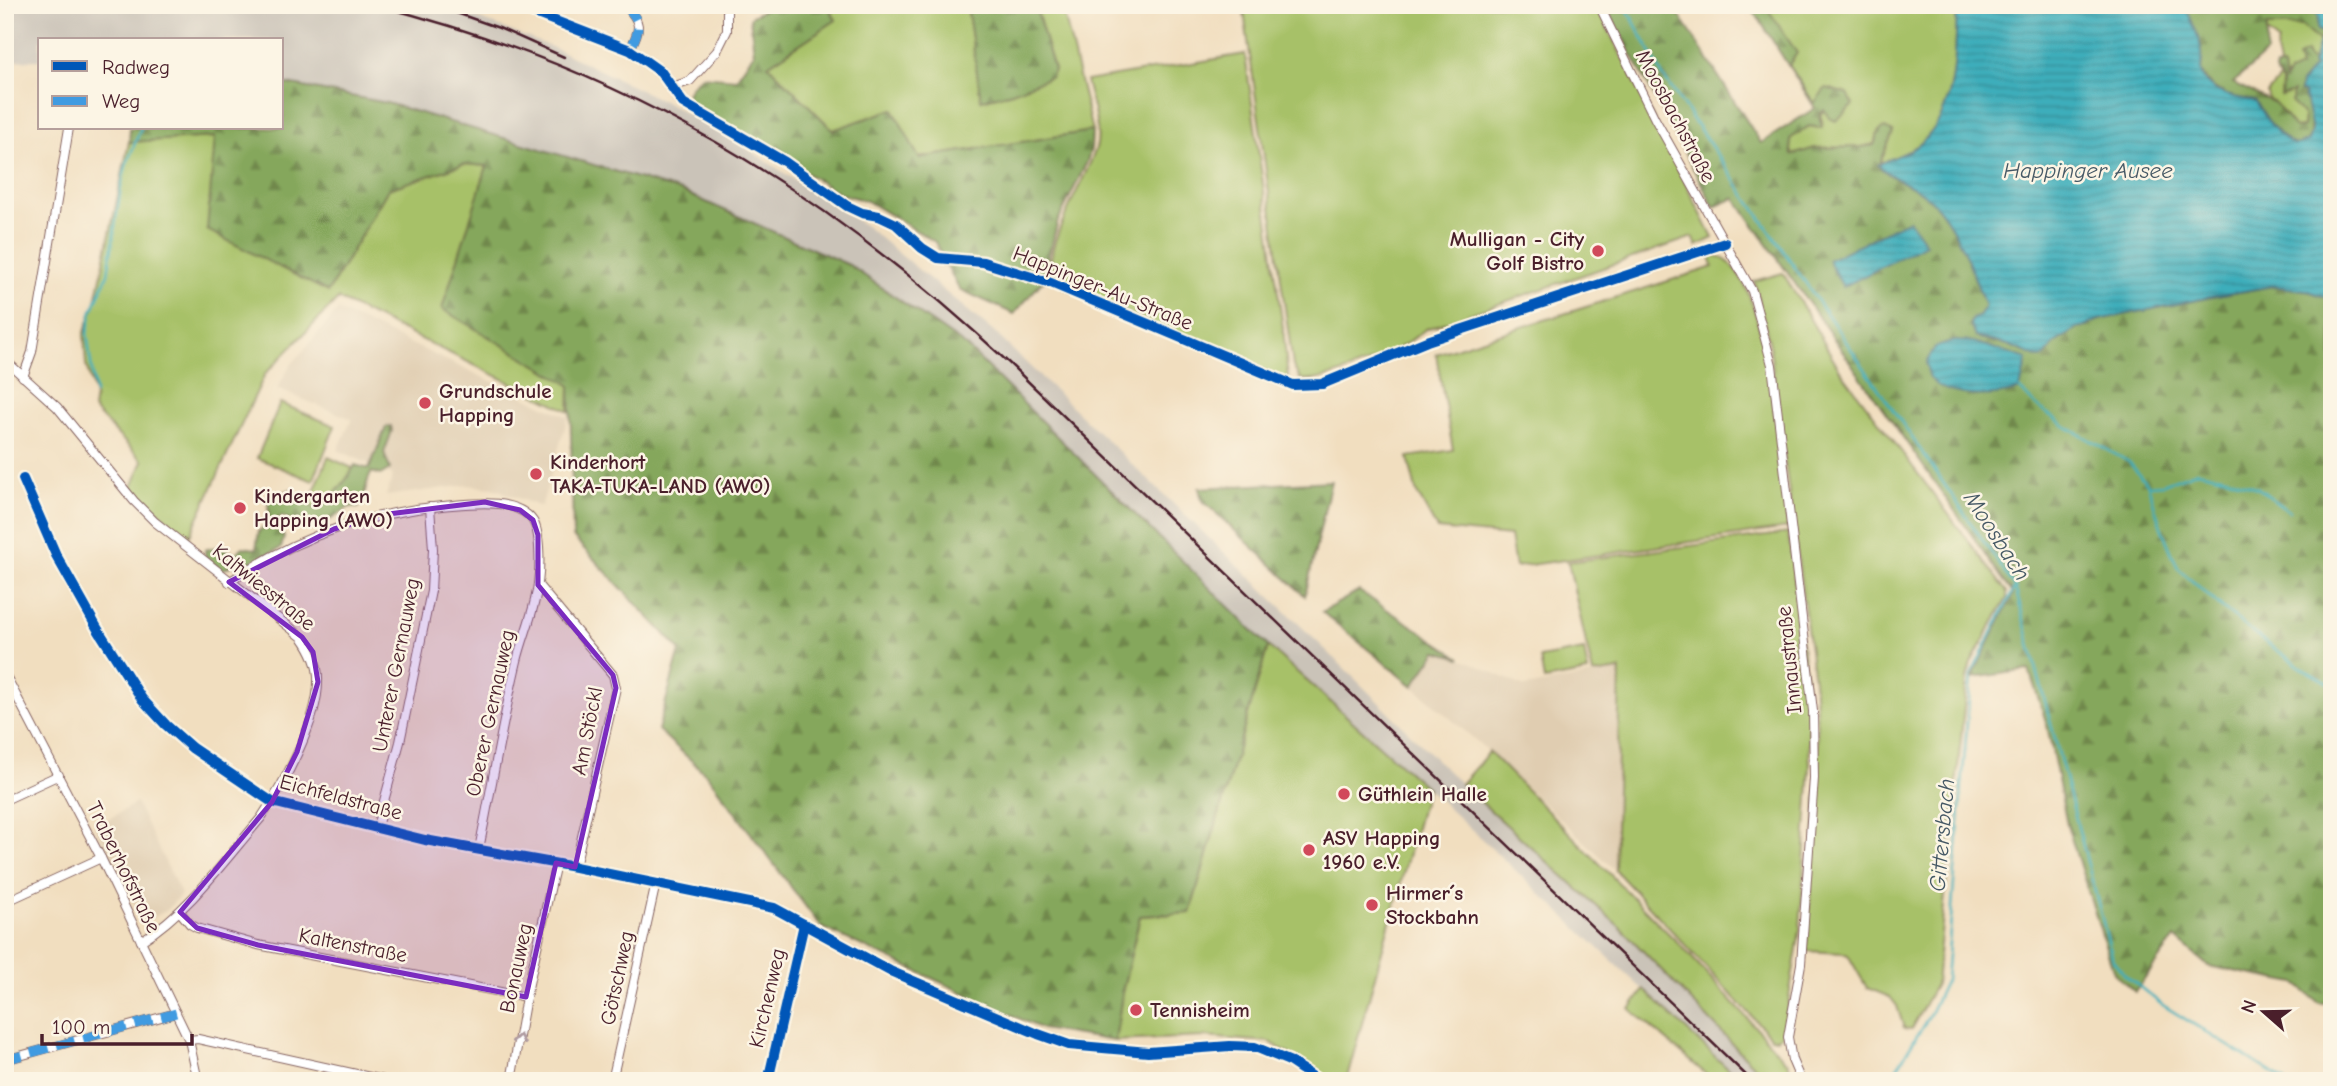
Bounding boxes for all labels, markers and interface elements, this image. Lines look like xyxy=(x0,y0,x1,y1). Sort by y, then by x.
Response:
legend xyxy=(38,38,284,130)
street label: Moosbachstraße xyxy=(1631,45,1721,187)
text: Radweg xyxy=(102,55,170,79)
text: Weg xyxy=(102,89,140,113)
water label: Happinger Ausee xyxy=(2003,157,2173,184)
place label: Mulligan - City Golf Bistro xyxy=(1450,227,1584,275)
street label: Happinger-Au-Straße xyxy=(1010,241,1196,335)
marker: Mulligan - City Golf Bistro xyxy=(1590,243,1606,259)
place label: Grundschule Happing xyxy=(439,379,552,427)
marker: Grundschule Happing xyxy=(417,395,433,411)
place label: Kinderhort TAKA-TUKA-LAND (AWO) xyxy=(550,450,771,498)
marker: Kinderhort TAKA-TUKA-LAND (AWO) xyxy=(528,466,544,482)
place label: Kindergarten Happing (AWO) xyxy=(254,484,393,532)
water label: Moosbach xyxy=(1958,486,2036,586)
marker: Kindergarten Happing (AWO) xyxy=(232,500,248,516)
street label: Kaltwiesstraße xyxy=(208,538,320,636)
street label: Unterer Gernauweg xyxy=(367,576,425,754)
street label: Innaustraße xyxy=(1771,605,1807,715)
street label: Oberer Gernauweg xyxy=(461,627,519,799)
street label: Am Stöckl xyxy=(567,685,607,777)
street label: Eichfeldstraße xyxy=(277,769,405,825)
water label: Gittersbach xyxy=(1924,777,1960,893)
place label: Güthlein Halle xyxy=(1358,782,1487,806)
marker: Güthlein Halle xyxy=(1336,786,1352,802)
street label: Traberhofstraße xyxy=(82,797,166,937)
place label: ASV Happing 1960 e.V. xyxy=(1323,826,1440,874)
marker: ASV Happing 1960 e.V. xyxy=(1301,842,1317,858)
place label: Hirmer´s Stockbahn xyxy=(1386,881,1479,929)
marker: Hirmer´s Stockbahn xyxy=(1364,897,1380,913)
street label: Bonauweg xyxy=(495,921,537,1015)
street label: Kaltenstraße xyxy=(297,923,409,967)
street label: Götschweg xyxy=(595,929,639,1027)
street label: Kirchenweg xyxy=(744,946,790,1050)
north arrow xyxy=(2228,978,2298,1048)
text: N xyxy=(2237,997,2261,1016)
place label: Tennisheim xyxy=(1150,998,1250,1022)
scale bar xyxy=(42,1002,192,1046)
marker: Tennisheim xyxy=(1128,1002,1144,1018)
text: 100 m xyxy=(52,1015,110,1039)
one-way arrow xyxy=(511,1033,526,1045)

